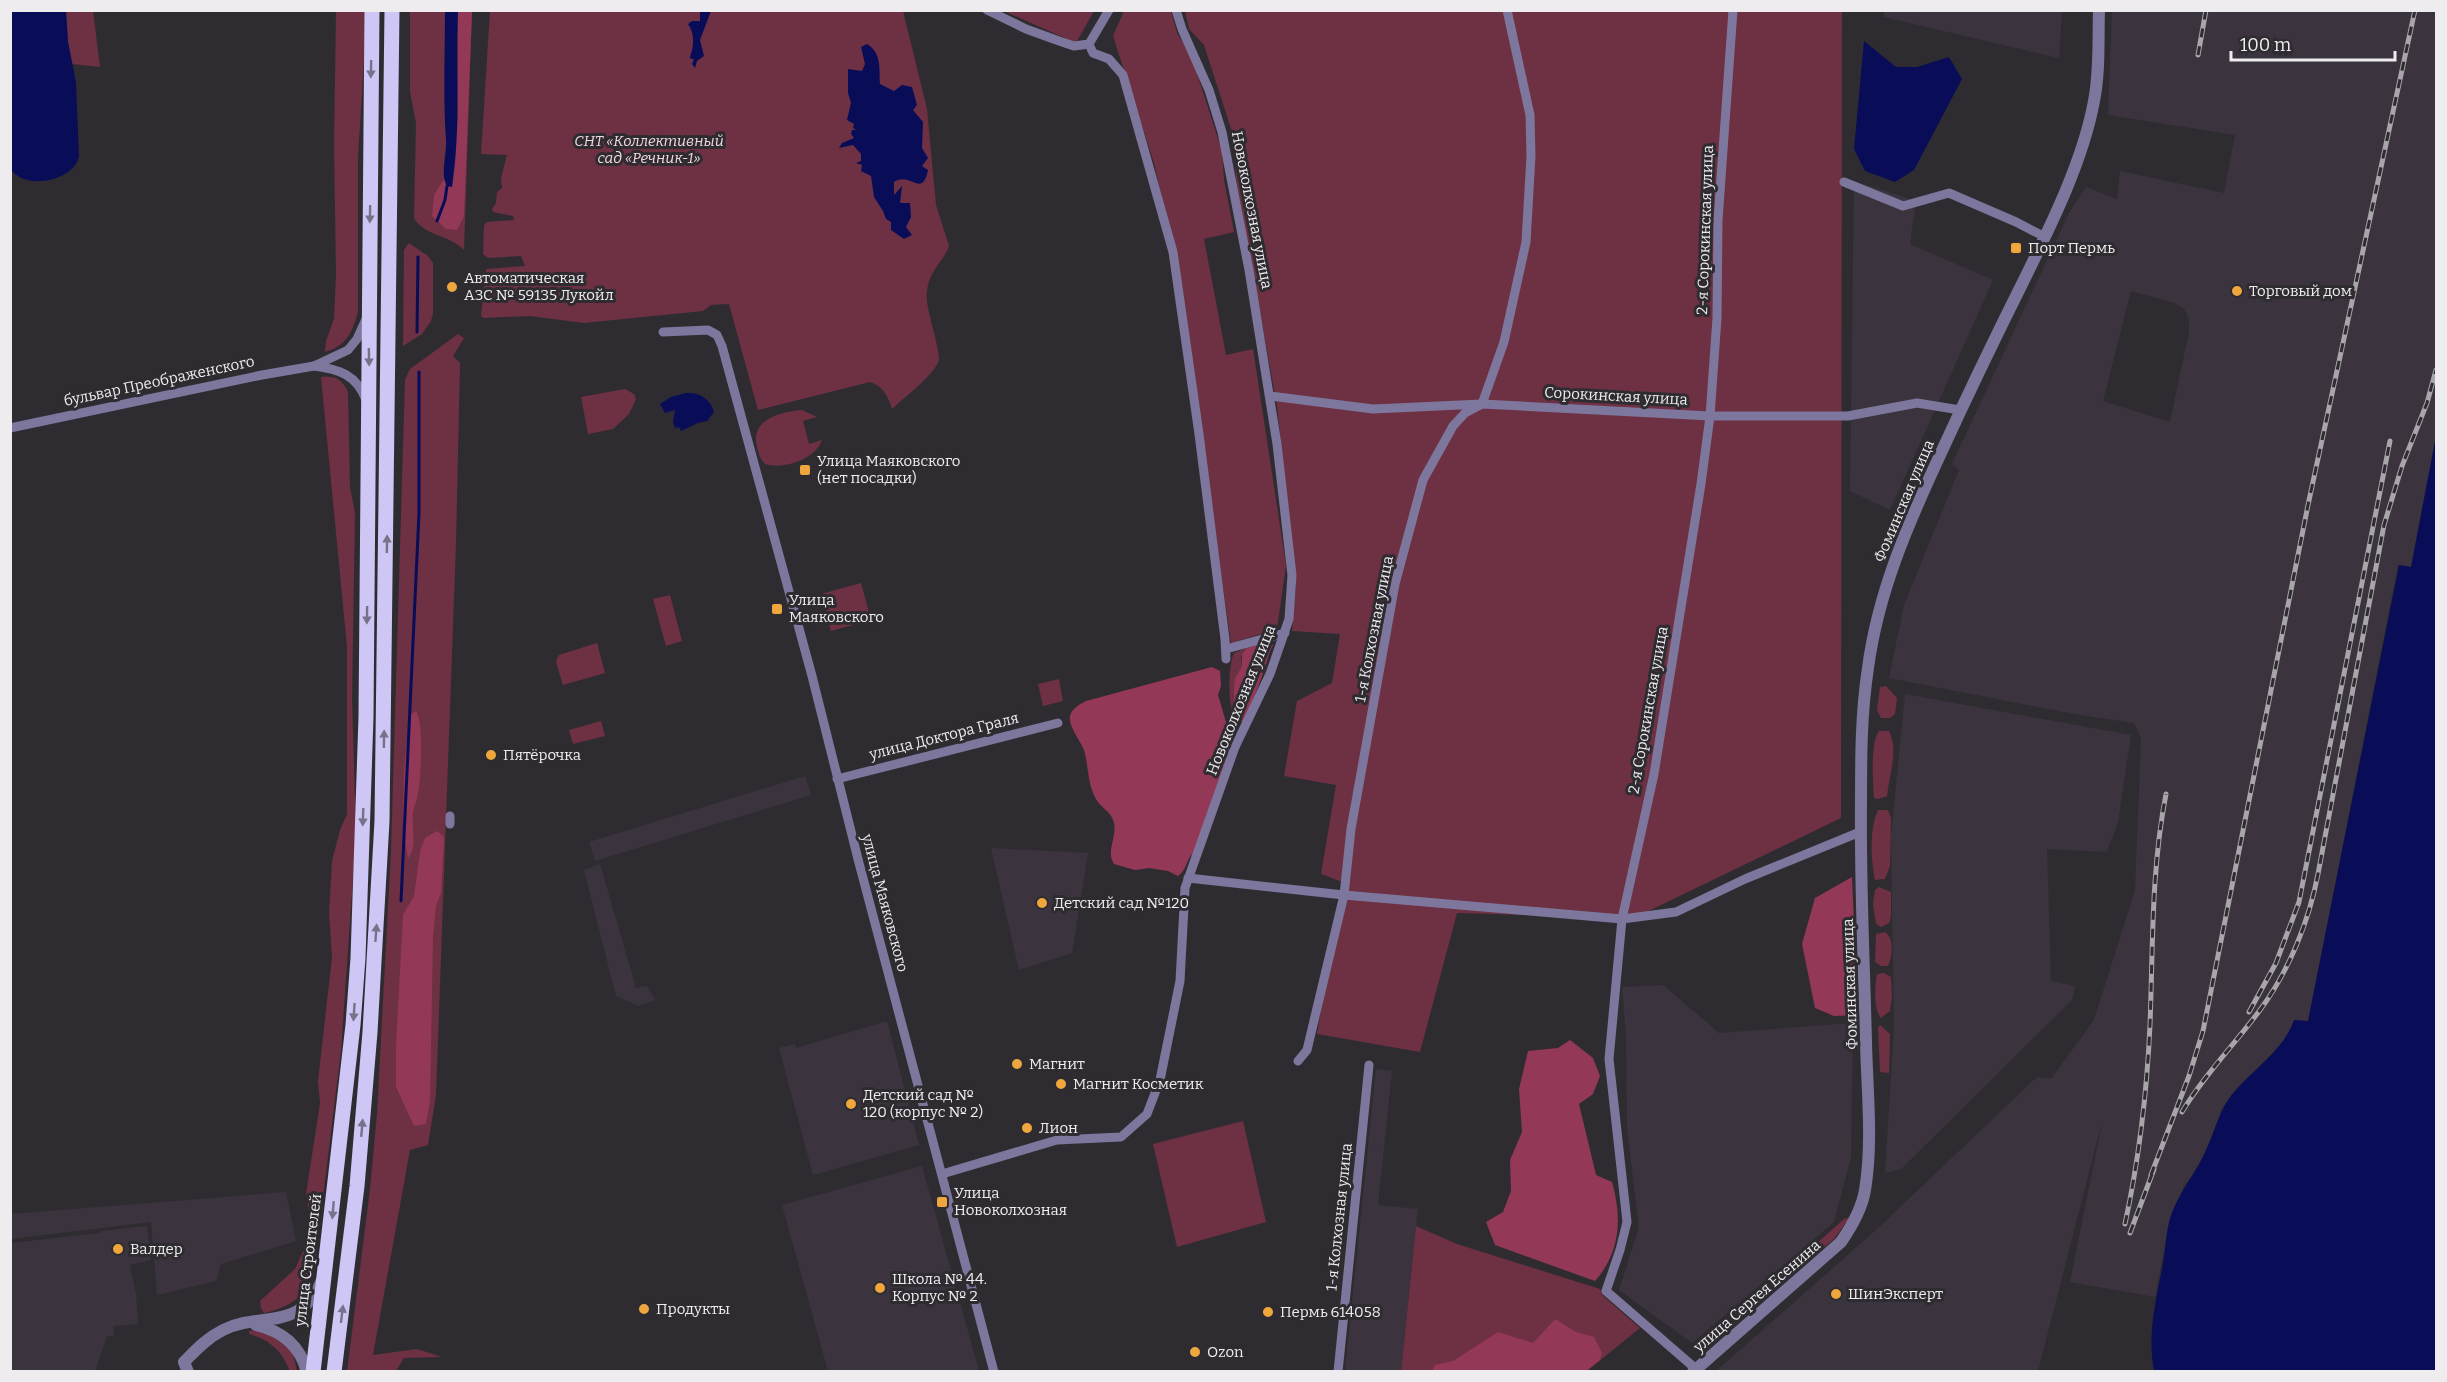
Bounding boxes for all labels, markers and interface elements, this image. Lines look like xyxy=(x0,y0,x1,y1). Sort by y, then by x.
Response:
scale bar xyxy=(2231,24,2394,62)
text: 100 m xyxy=(2240,34,2291,56)
one-way arrow xyxy=(366,59,376,78)
street label: Новоколхозная улица xyxy=(1228,130,1276,290)
park label: СНТ «Коллективный сад «Речник-1» xyxy=(574,132,724,167)
street label: 2-я Сорокинская улица xyxy=(1693,145,1717,315)
one-way arrow xyxy=(365,204,374,223)
place label: Порт Пермь xyxy=(2028,239,2115,257)
marker: Порт Пермь xyxy=(2009,241,2023,255)
place label: Автоматическая АЗС № 59135 Лукойл xyxy=(464,269,614,304)
marker: Автоматическая АЗС № 59135 Лукойл xyxy=(445,280,459,294)
place label: Торговый дом xyxy=(2249,282,2352,300)
marker: Торговый дом xyxy=(2230,284,2244,298)
one-way arrow xyxy=(364,348,374,367)
street label: бульвар Преображенского xyxy=(62,352,256,410)
street label: Сорокинская улица xyxy=(1544,383,1688,409)
street label: Фоминская улица xyxy=(1870,437,1938,565)
place label: Улица Маяковского (нет посадки) xyxy=(817,452,960,487)
marker: Улица Маяковского (нет посадки) xyxy=(798,463,812,477)
one-way arrow xyxy=(382,534,392,553)
street label: 1-я Колхозная улица xyxy=(1351,554,1397,704)
place label: Улица Маяковского xyxy=(789,591,884,626)
marker: Улица Маяковского xyxy=(770,602,784,616)
one-way arrow xyxy=(362,606,372,625)
street label: Новоколхозная улица xyxy=(1203,622,1279,778)
street label: 2-я Сорокинская улица xyxy=(1624,625,1672,795)
street label: улица Доктора Граля xyxy=(866,709,1021,764)
one-way arrow xyxy=(379,729,388,748)
place label: Пятёрочка xyxy=(503,746,581,764)
marker: Пятёрочка xyxy=(484,748,498,762)
one-way arrow xyxy=(358,808,367,827)
street label: улица Маяковского xyxy=(858,831,912,974)
place label: Детский сад №120 xyxy=(1054,894,1189,912)
marker: Детский сад №120 xyxy=(1035,896,1049,910)
street label: Фоминская улица xyxy=(1839,918,1861,1050)
one-way arrow xyxy=(371,924,380,943)
one-way arrow xyxy=(349,1002,359,1021)
place label: Магнит xyxy=(1029,1055,1085,1073)
marker: Магнит xyxy=(1010,1057,1024,1071)
place label: Магнит Косметик xyxy=(1073,1075,1204,1093)
marker: Магнит Косметик xyxy=(1054,1077,1068,1091)
place label: Детский сад № 120 (корпус № 2) xyxy=(863,1086,983,1121)
marker: Детский сад № 120 (корпус № 2) xyxy=(844,1097,858,1111)
one-way arrow xyxy=(357,1118,367,1137)
place label: Лион xyxy=(1039,1119,1078,1137)
marker: Лион xyxy=(1020,1121,1034,1135)
street label: 1-я Колхозная улица xyxy=(1322,1142,1356,1292)
place label: Улица Новоколхозная xyxy=(954,1184,1067,1219)
street label: улица Строителей xyxy=(291,1193,325,1328)
marker: Улица Новоколхозная xyxy=(935,1195,949,1209)
one-way arrow xyxy=(328,1201,338,1220)
street label: улица Сергея Есенина xyxy=(1689,1236,1824,1357)
place label: Валдер xyxy=(130,1240,183,1258)
marker: Валдер xyxy=(111,1242,125,1256)
place label: Школа № 44. Корпус № 2 xyxy=(892,1270,987,1305)
marker: Школа № 44. Корпус № 2 xyxy=(873,1281,887,1295)
place label: ШинЭксперт xyxy=(1848,1285,1943,1303)
marker: ШинЭксперт xyxy=(1829,1287,1843,1301)
place label: Продукты xyxy=(656,1300,730,1318)
marker: Продукты xyxy=(637,1302,651,1316)
place label: Пермь 614058 xyxy=(1280,1303,1381,1321)
one-way arrow xyxy=(337,1304,347,1323)
marker: Пермь 614058 xyxy=(1261,1305,1275,1319)
place label: Ozon xyxy=(1207,1343,1244,1361)
marker: Ozon xyxy=(1188,1345,1202,1359)

